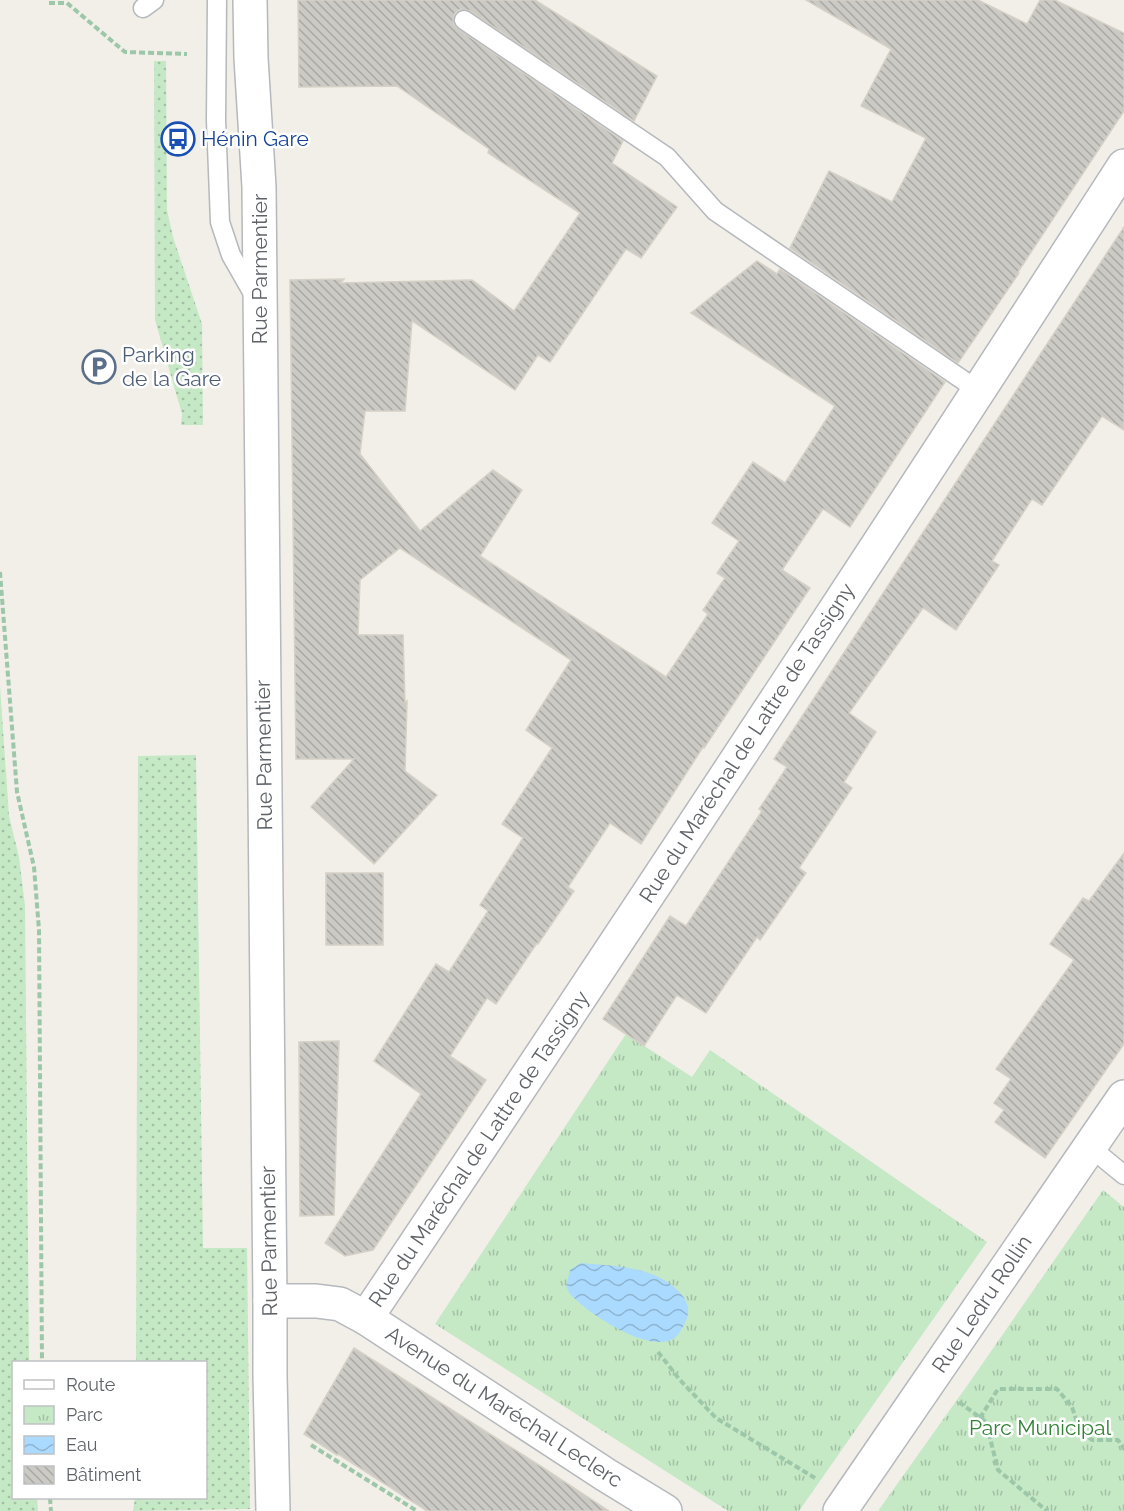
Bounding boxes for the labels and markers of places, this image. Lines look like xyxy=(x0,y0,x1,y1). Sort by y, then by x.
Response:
bus stop icon: Hénin Gare xyxy=(160,121,196,157)
place label: Hénin Gare xyxy=(201,126,309,151)
place label: Parking de la Gare xyxy=(122,342,221,391)
parking icon: Parking de la Gare xyxy=(81,349,117,385)

